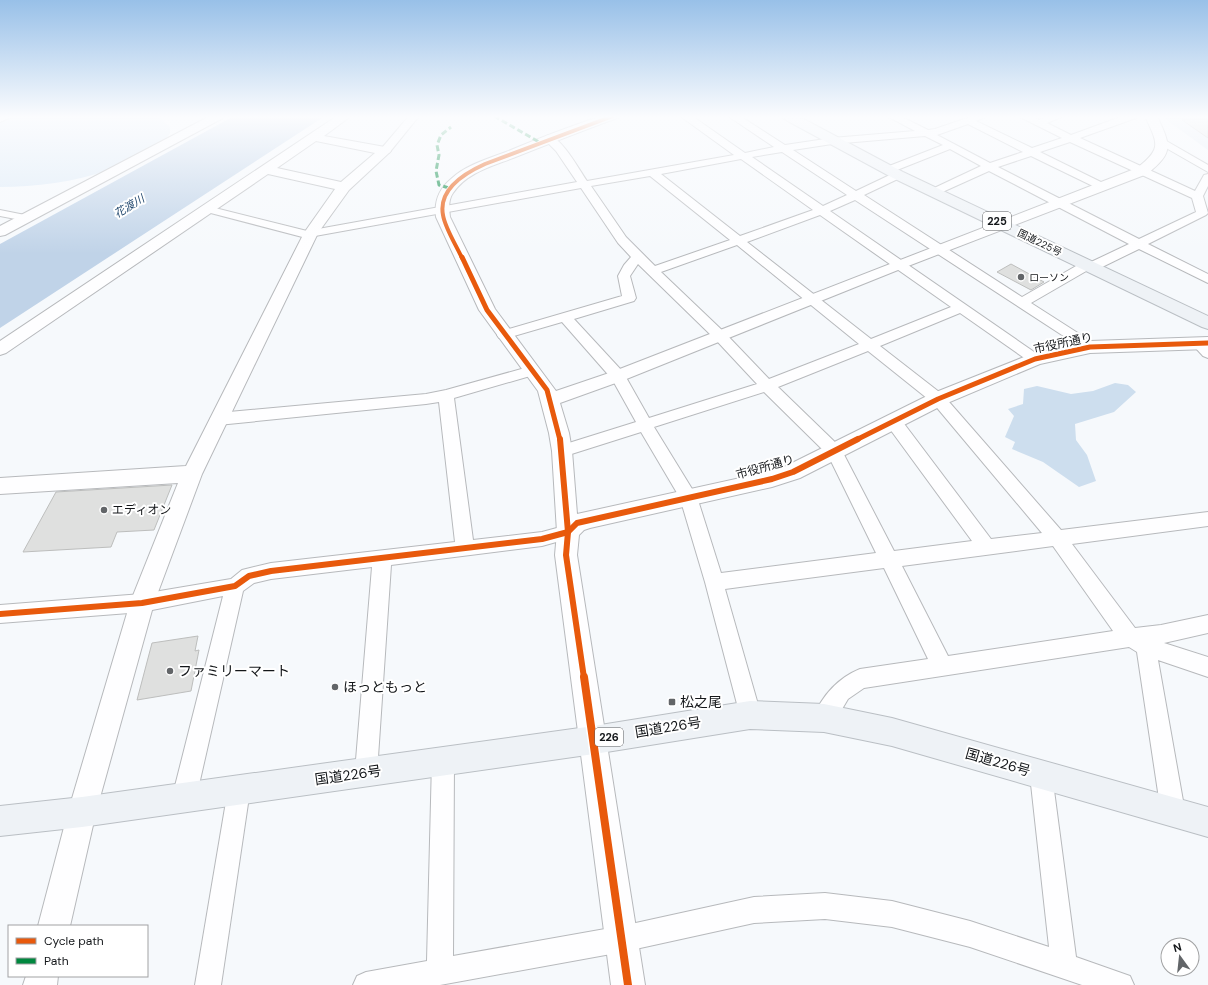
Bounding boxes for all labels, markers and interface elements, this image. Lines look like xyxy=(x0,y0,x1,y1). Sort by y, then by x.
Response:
water label: 花渡川 xyxy=(111,191,148,220)
road number: 225 xyxy=(983,212,1011,230)
street label: 国道225号 xyxy=(1016,226,1064,259)
place label: ローソン xyxy=(1029,271,1069,284)
marker: ローソン xyxy=(1016,272,1026,282)
street label: 市役所通り xyxy=(1032,329,1094,357)
street label: 市役所通り xyxy=(734,451,796,483)
place label: エディオン xyxy=(112,502,171,518)
marker: エディオン xyxy=(99,505,109,515)
place label: ファミリーマート xyxy=(178,662,290,680)
marker: ファミリーマート xyxy=(165,666,175,676)
place label: ほっともっと xyxy=(343,678,427,696)
marker: ほっともっと xyxy=(330,682,340,692)
place label: 松之尾 xyxy=(680,693,722,711)
marker: 松之尾 xyxy=(667,697,677,707)
street label: 国道226号 xyxy=(634,713,702,741)
road number: 226 xyxy=(595,728,623,746)
street label: 国道226号 xyxy=(963,744,1033,780)
street label: 国道226号 xyxy=(314,761,382,789)
legend xyxy=(8,925,148,977)
text: Cycle path xyxy=(44,933,104,949)
north arrow xyxy=(1160,937,1200,977)
text: N xyxy=(1172,940,1183,955)
text: Path xyxy=(44,953,69,969)

